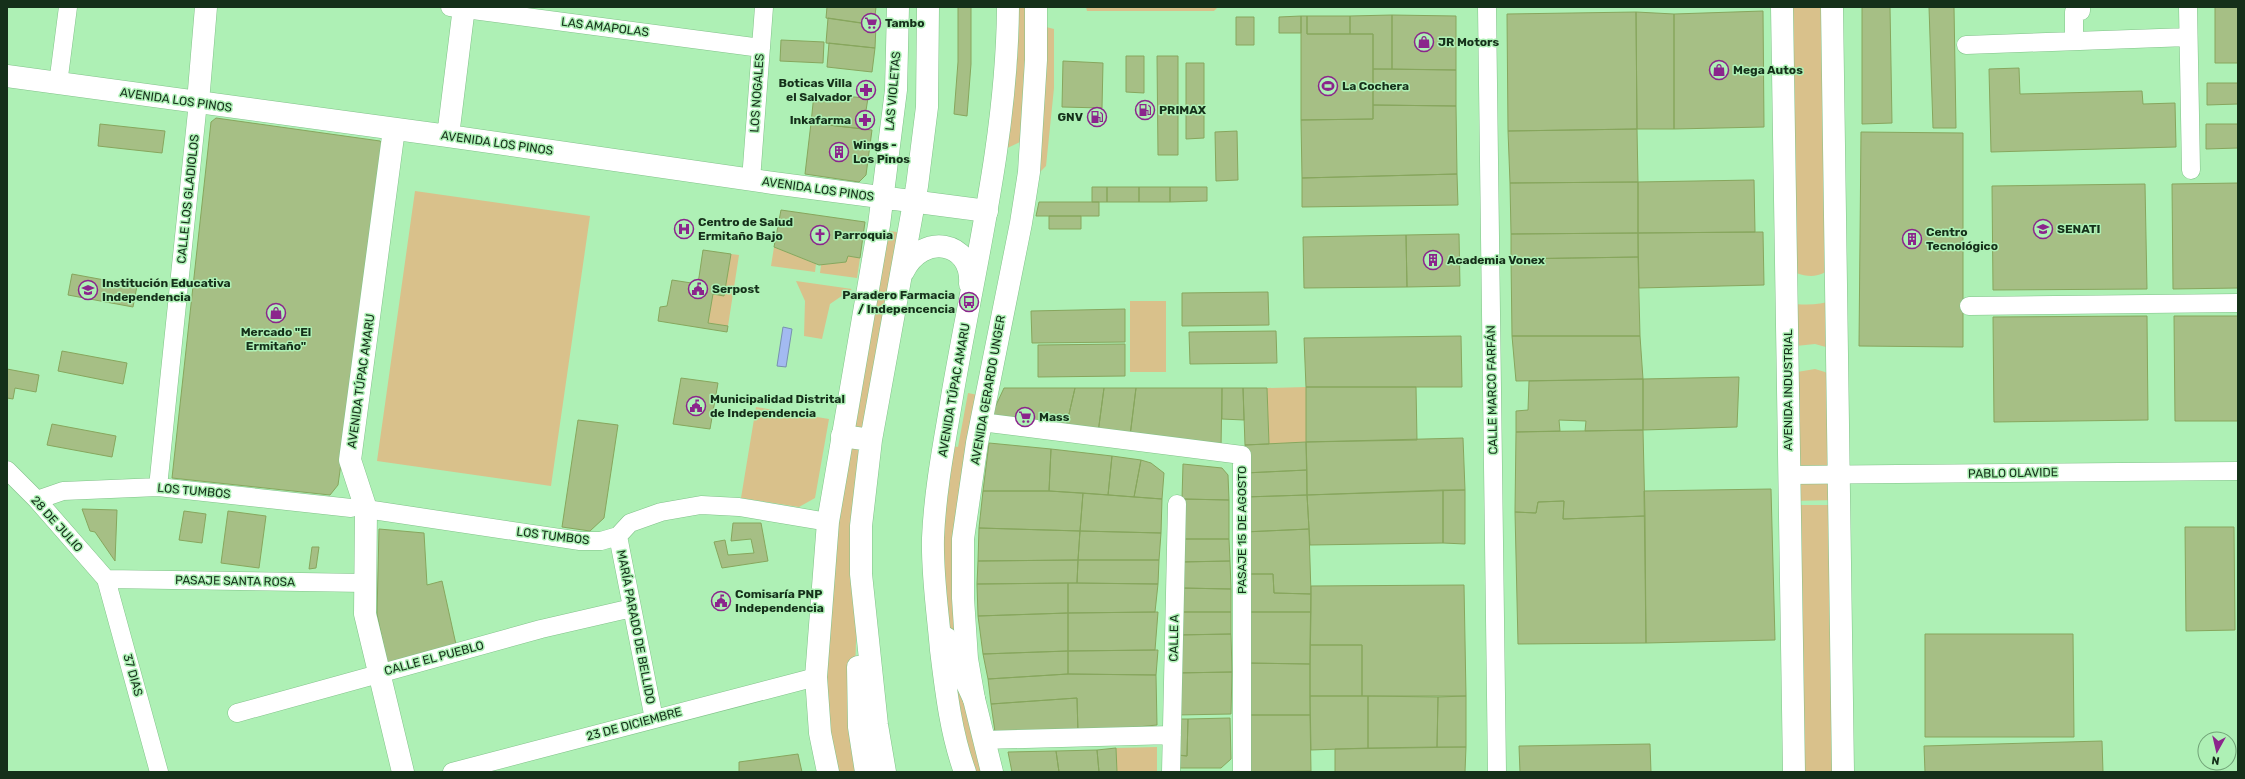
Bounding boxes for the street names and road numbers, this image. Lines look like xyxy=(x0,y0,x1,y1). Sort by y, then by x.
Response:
street label: LAS AMAPOLAS xyxy=(560,15,650,39)
street label: LAS VIOLETAS xyxy=(883,51,903,131)
street label: LOS NOGALES xyxy=(747,53,767,133)
street label: AVENIDA LOS PINOS xyxy=(119,85,233,115)
street label: AVENIDA LOS PINOS xyxy=(440,128,554,158)
street label: CALLE LOS GLADIOLOS xyxy=(174,134,202,264)
street label: AVENIDA LOS PINOS xyxy=(761,174,875,204)
street label: AVENIDA TÚPAC AMARU xyxy=(345,313,377,449)
street label: AVENIDA GERARDO UNGER xyxy=(968,314,1008,466)
street label: AVENIDA TÚPAC AMARU xyxy=(935,322,973,458)
street label: CALLE MARCO FARFÁN xyxy=(1484,325,1500,455)
street label: AVENIDA INDUSTRIAL xyxy=(1781,329,1795,451)
street label: PABLO OLAVIDE xyxy=(1968,465,2058,481)
street label: PASAJE 15 DE AGOSTO xyxy=(1235,466,1249,594)
street label: LOS TUMBOS xyxy=(157,481,231,501)
street label: 28 DE JULIO xyxy=(28,493,86,555)
street label: LOS TUMBOS xyxy=(516,525,590,547)
street label: MARÍA PARADO DE BELLIDO xyxy=(614,549,658,705)
street label: PASAJE SANTA ROSA xyxy=(175,573,295,589)
street label: CALLE A xyxy=(1167,614,1181,662)
street label: CALLE EL PUEBLO xyxy=(383,638,485,678)
street label: 37 DIAS xyxy=(120,652,146,698)
street label: 23 DE DICIEMBRE xyxy=(585,704,683,744)

